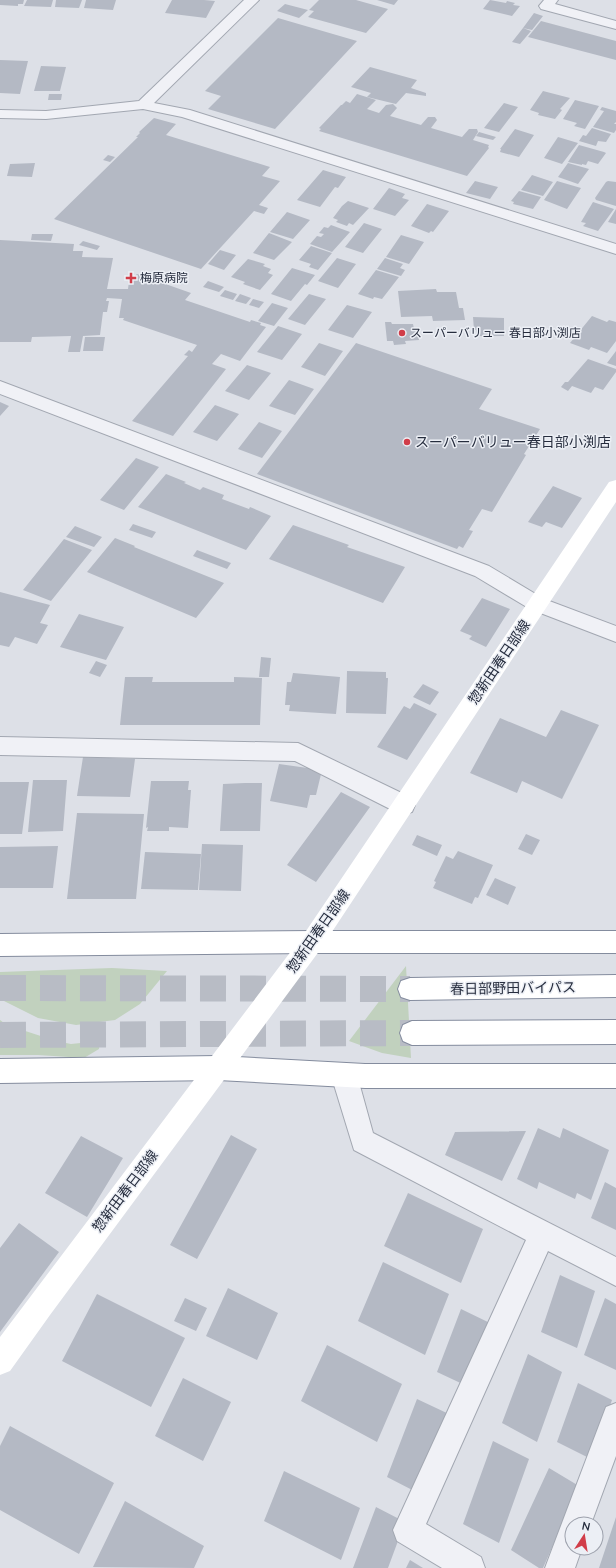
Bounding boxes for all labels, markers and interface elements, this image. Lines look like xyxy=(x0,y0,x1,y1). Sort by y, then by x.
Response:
place label: 梅原病院 xyxy=(140,270,188,286)
marker: 梅原病院 xyxy=(125,272,137,284)
place label: スーパーバリュー 春日部小渕店 xyxy=(410,325,581,341)
marker: スーパーバリュー 春日部小渕店 xyxy=(397,328,407,338)
place label: スーパーバリュー春日部小渕店 xyxy=(415,433,611,452)
marker: スーパーバリュー春日部小渕店 xyxy=(402,437,412,447)
street label: 惣新田春日部線 xyxy=(464,616,535,708)
street label: 惣新田春日部線 xyxy=(283,886,354,977)
street label: 春日部野田バイパス xyxy=(450,978,576,999)
street label: 惣新田春日部線 xyxy=(88,1146,162,1236)
north arrow xyxy=(564,1516,604,1556)
text: N xyxy=(580,1519,592,1535)

